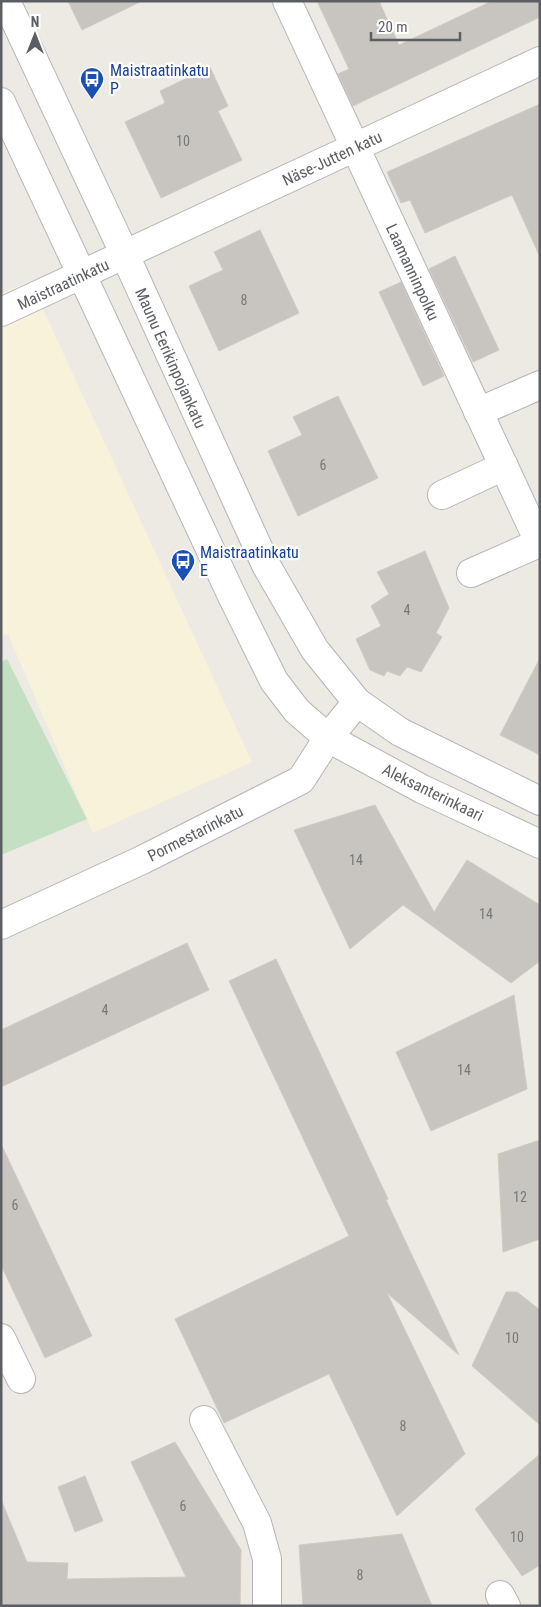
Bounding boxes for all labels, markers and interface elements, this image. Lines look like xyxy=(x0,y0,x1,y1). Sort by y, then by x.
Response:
north arrow xyxy=(10,10,60,60)
scale bar xyxy=(371,10,460,42)
text: N xyxy=(31,14,39,30)
text: 20 m xyxy=(378,18,408,36)
place label: Maistraatinkatu P xyxy=(110,61,209,98)
bus stop icon: Maistraatinkatu P xyxy=(79,66,105,100)
street label: Näse-Jutten katu xyxy=(279,127,385,190)
house number: 10 xyxy=(176,133,190,149)
street label: Laamanninpolku xyxy=(382,221,443,323)
street label: Maistraatinkatu xyxy=(14,255,112,314)
street label: Maunu Eerikinpojankatu xyxy=(131,285,210,431)
house number: 8 xyxy=(241,292,248,308)
house number: 6 xyxy=(320,457,327,473)
place label: Maistraatinkatu E xyxy=(200,543,299,580)
bus stop icon: Maistraatinkatu E xyxy=(170,548,196,582)
house number: 4 xyxy=(404,602,411,618)
street label: Aleksanterinkaari xyxy=(379,760,486,825)
street label: Pormestarinkatu xyxy=(144,801,246,866)
house number: 14 xyxy=(349,852,363,868)
house number: 14 xyxy=(479,906,493,922)
house number: 4 xyxy=(102,1002,109,1018)
house number: 14 xyxy=(457,1062,471,1078)
house number: 12 xyxy=(513,1189,527,1205)
house number: 6 xyxy=(12,1197,19,1213)
house number: 10 xyxy=(505,1330,519,1346)
house number: 8 xyxy=(400,1418,407,1434)
house number: 6 xyxy=(180,1498,187,1514)
house number: 10 xyxy=(510,1529,524,1545)
house number: 8 xyxy=(357,1567,364,1583)

